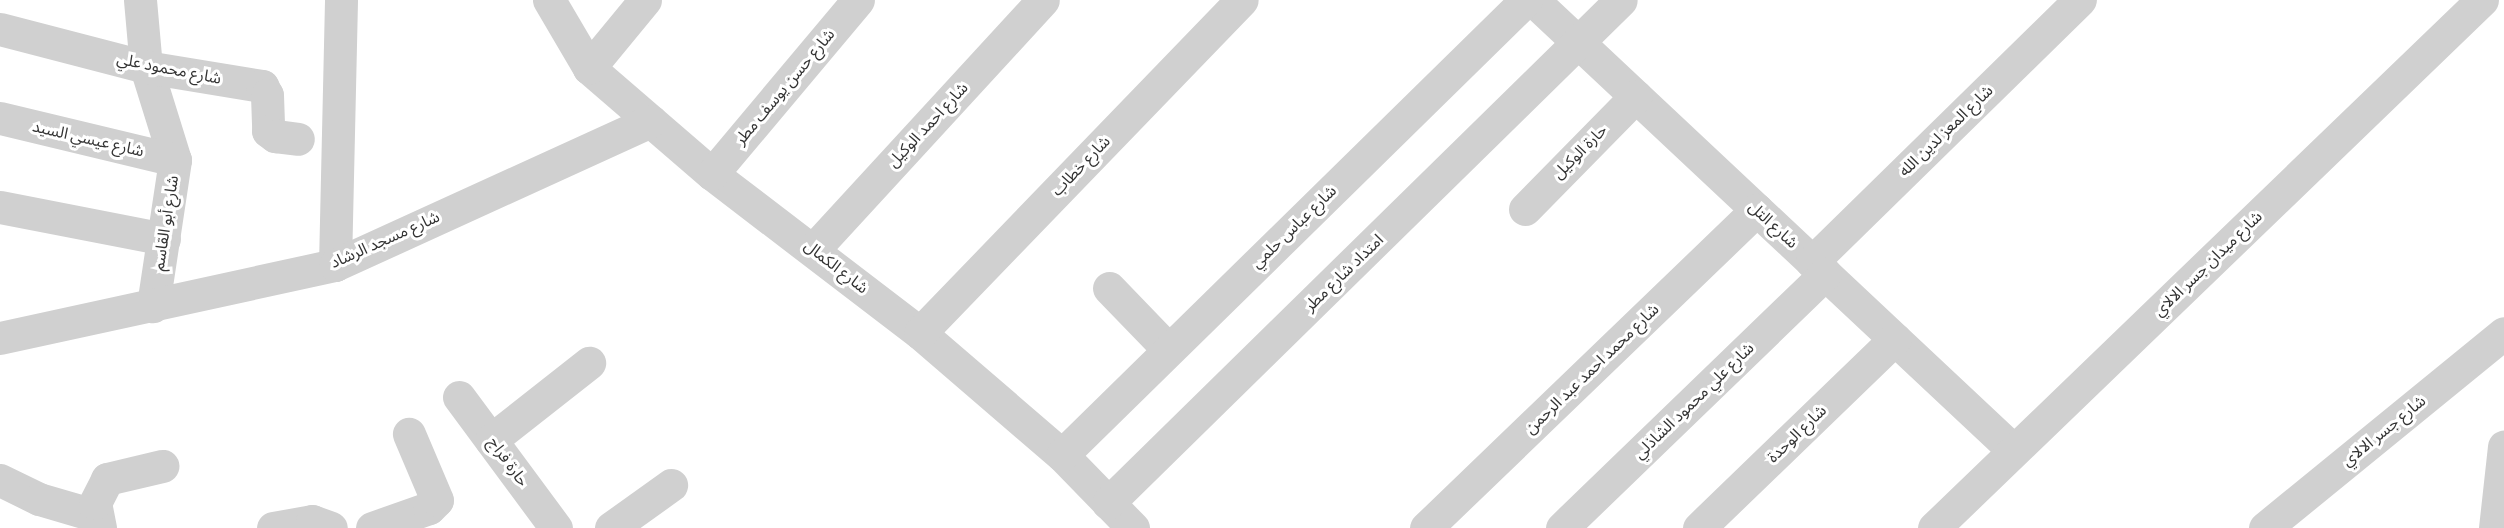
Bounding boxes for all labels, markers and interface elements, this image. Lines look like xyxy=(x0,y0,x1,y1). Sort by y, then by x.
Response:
street label: شارع حسن يوسف مطر xyxy=(731,25,839,149)
street label: شارع محمود علي xyxy=(115,49,223,89)
street label: شارع احمد الوكيل xyxy=(884,79,972,171)
street label: شارع المعز لدين الله xyxy=(1895,81,1997,181)
street label: شارع عيسي السيد xyxy=(30,117,146,161)
street label: حارة الوكيل xyxy=(1549,121,1611,183)
street label: شارع خطاب xyxy=(1048,132,1114,200)
street label: شارع أبو القاسم xyxy=(149,174,183,272)
street label: شارع عباس حلمي xyxy=(1247,181,1341,273)
street label: شارع التل xyxy=(1744,197,1802,253)
street label: شارع مسجد الرشاد xyxy=(327,207,443,273)
street label: شارع ميدان جسر الالاي xyxy=(2150,207,2266,321)
street label: امتداد شارع مطر xyxy=(1300,230,1388,316)
street label: شارع الكمال xyxy=(800,236,872,298)
street label: شارع محمد احمد عبد الرحمن xyxy=(1521,300,1663,438)
street label: شارع علي محمود الشاذلي xyxy=(1630,339,1758,463)
street label: شارع جسر الالاي xyxy=(2338,391,2430,471)
street label: شارع الوحدة xyxy=(1763,401,1831,467)
street label: حارة فراج xyxy=(484,433,532,491)

